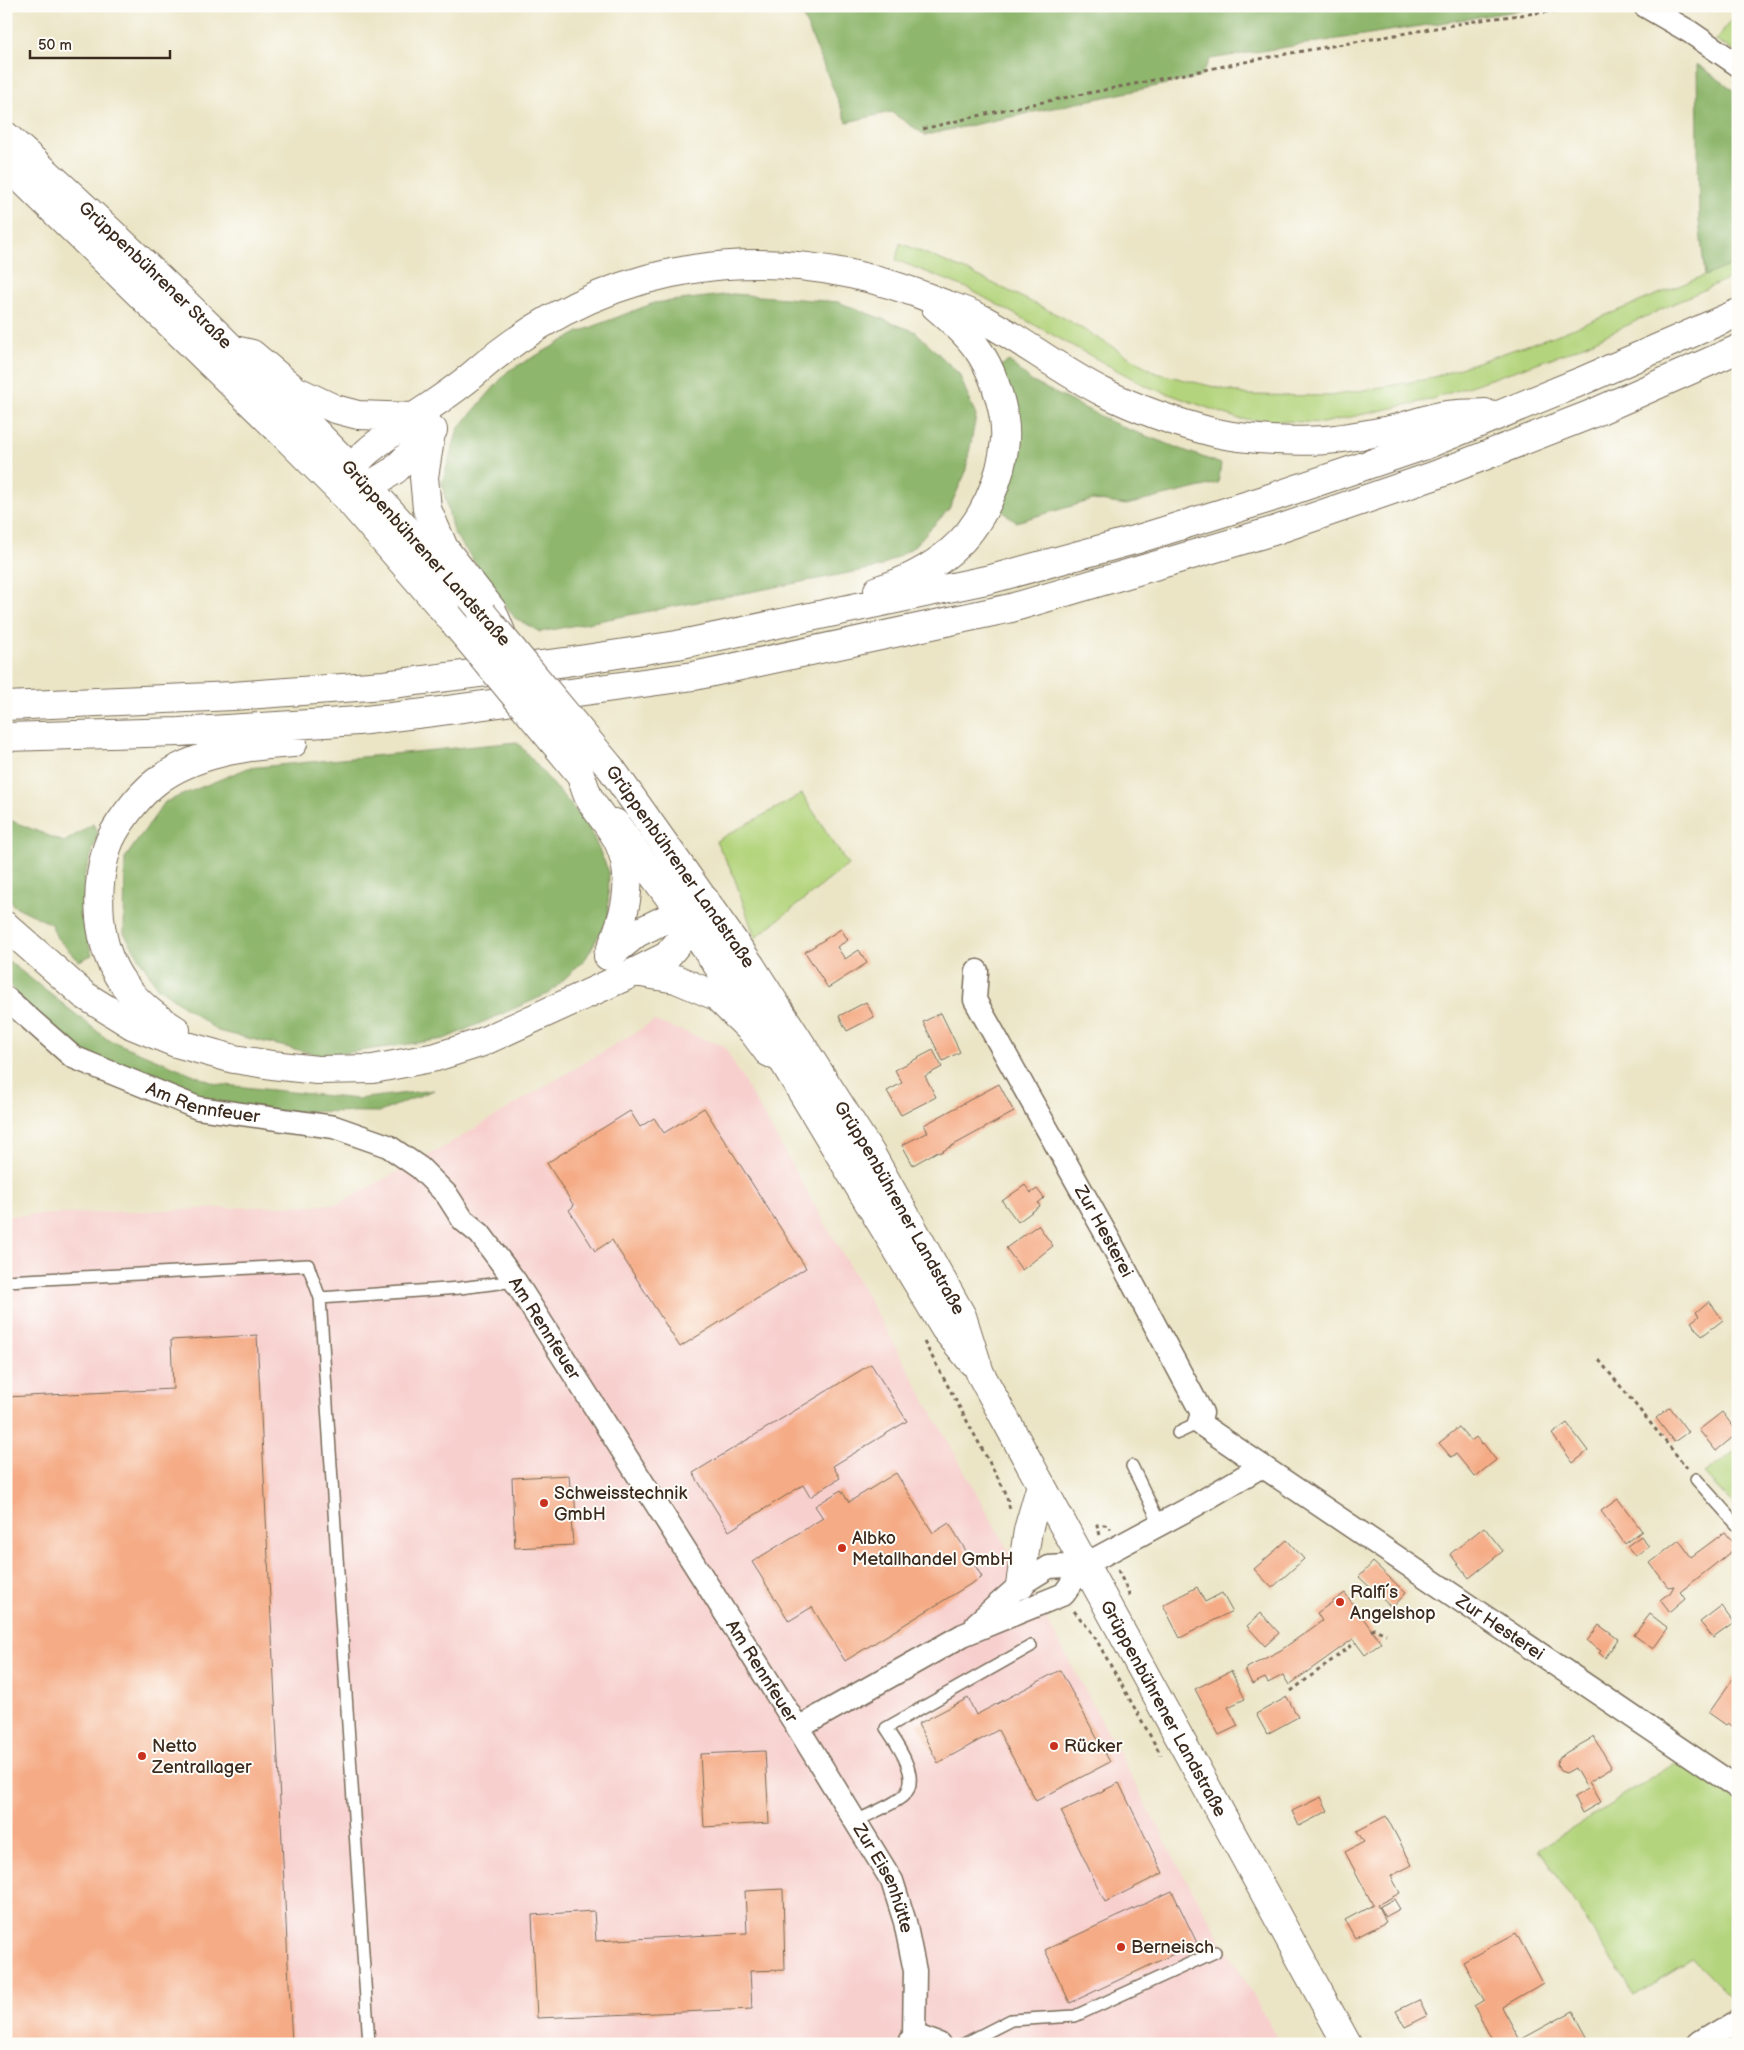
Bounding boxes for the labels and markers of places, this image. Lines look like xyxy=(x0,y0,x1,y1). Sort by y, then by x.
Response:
place label: Schweisstechnik GmbH xyxy=(554,1483,687,1525)
marker: Schweisstechnik GmbH xyxy=(538,1497,550,1509)
place label: Albko Metallhandel GmbH xyxy=(852,1528,1013,1570)
marker: Albko Metallhandel GmbH xyxy=(836,1542,848,1554)
place label: Ralfi´s Angelshop xyxy=(1350,1582,1436,1624)
marker: Ralfi´s Angelshop xyxy=(1334,1596,1346,1608)
place label: Netto Zentrallager xyxy=(151,1736,252,1778)
place label: Rücker xyxy=(1064,1736,1123,1757)
marker: Rücker xyxy=(1048,1740,1060,1752)
marker: Netto Zentrallager xyxy=(136,1750,148,1762)
place label: Berneisch xyxy=(1131,1937,1214,1958)
marker: Berneisch xyxy=(1115,1941,1127,1953)

